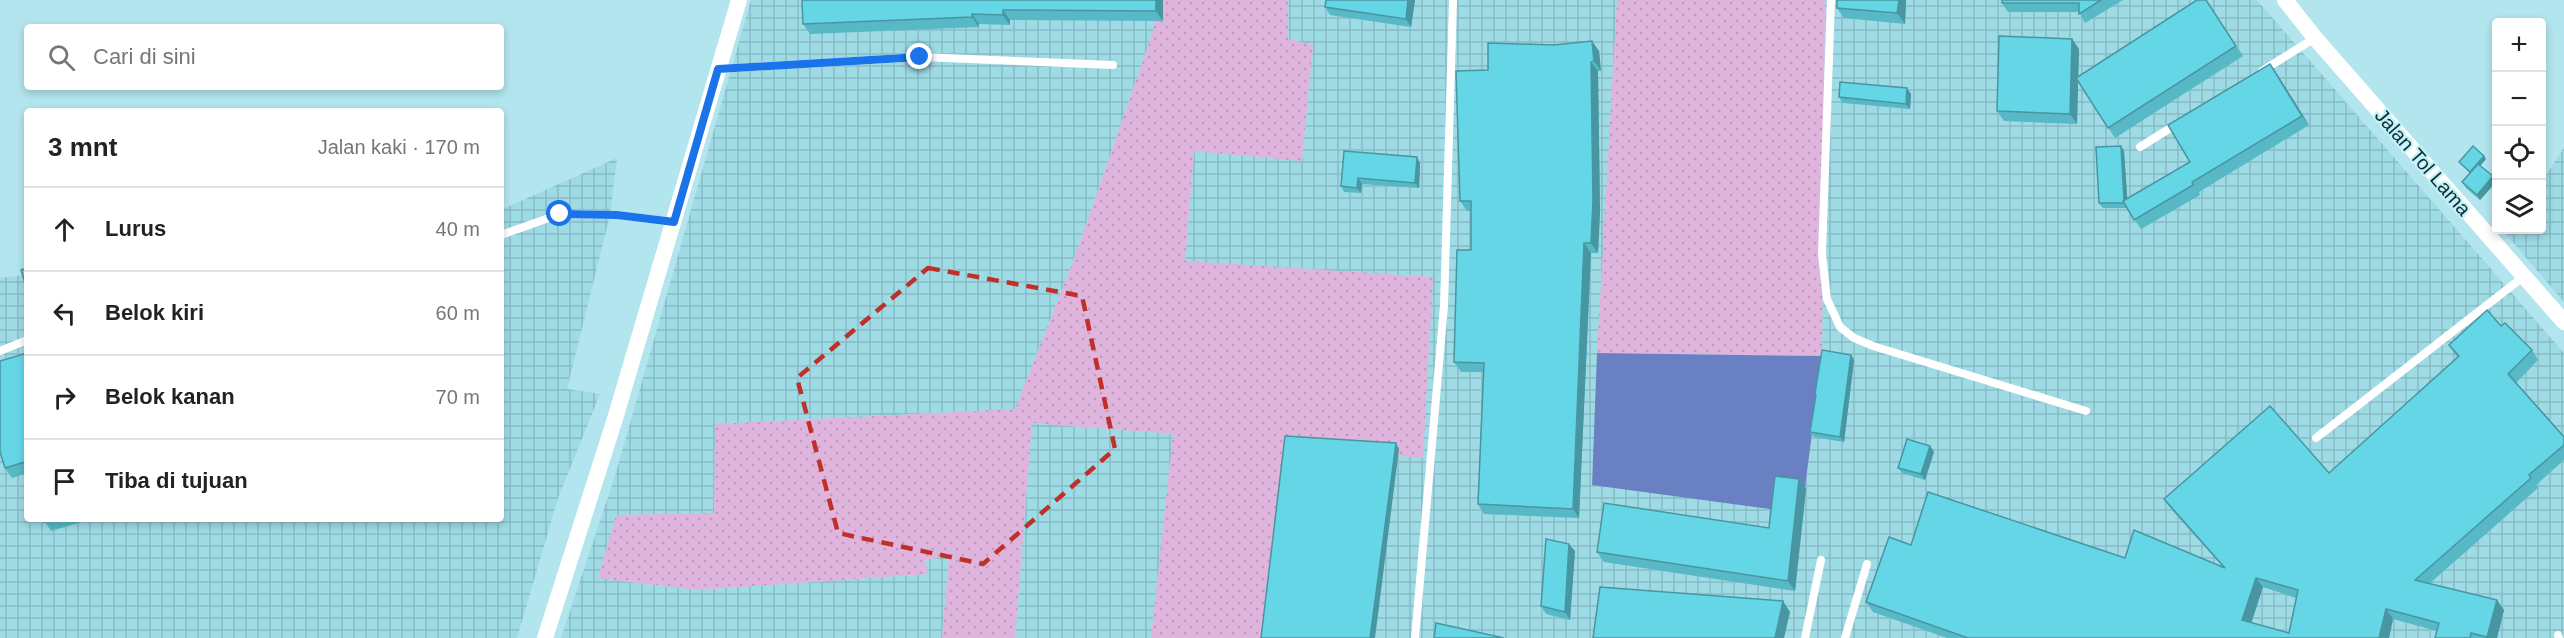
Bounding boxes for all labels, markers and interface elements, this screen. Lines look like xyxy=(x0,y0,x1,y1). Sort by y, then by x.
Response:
map controls xyxy=(2492,18,2546,234)
button: + xyxy=(2492,18,2546,72)
search box xyxy=(24,24,504,90)
icon: search xyxy=(45,41,78,74)
route end xyxy=(906,43,932,69)
text: Cari di sini xyxy=(93,44,196,69)
button: − xyxy=(2492,72,2546,126)
street label: Jalan Tol Lama xyxy=(2371,104,2476,221)
button: locate xyxy=(2492,126,2546,180)
text: 3 mnt xyxy=(48,132,117,162)
text: Jalan kaki · 170 m xyxy=(318,136,480,158)
button: layers xyxy=(2492,180,2546,234)
route start xyxy=(546,200,572,226)
icon: ahead xyxy=(48,213,81,246)
text: Lurus xyxy=(105,216,166,241)
text: 40 m xyxy=(436,218,480,240)
icon: left xyxy=(48,297,81,330)
text: Belok kiri xyxy=(105,300,204,325)
text: 60 m xyxy=(436,302,480,324)
icon: right xyxy=(48,381,81,414)
text: Belok kanan xyxy=(105,384,235,409)
text: 70 m xyxy=(436,386,480,408)
icon: arrive xyxy=(48,465,81,498)
text: Tiba di tujuan xyxy=(105,468,248,493)

